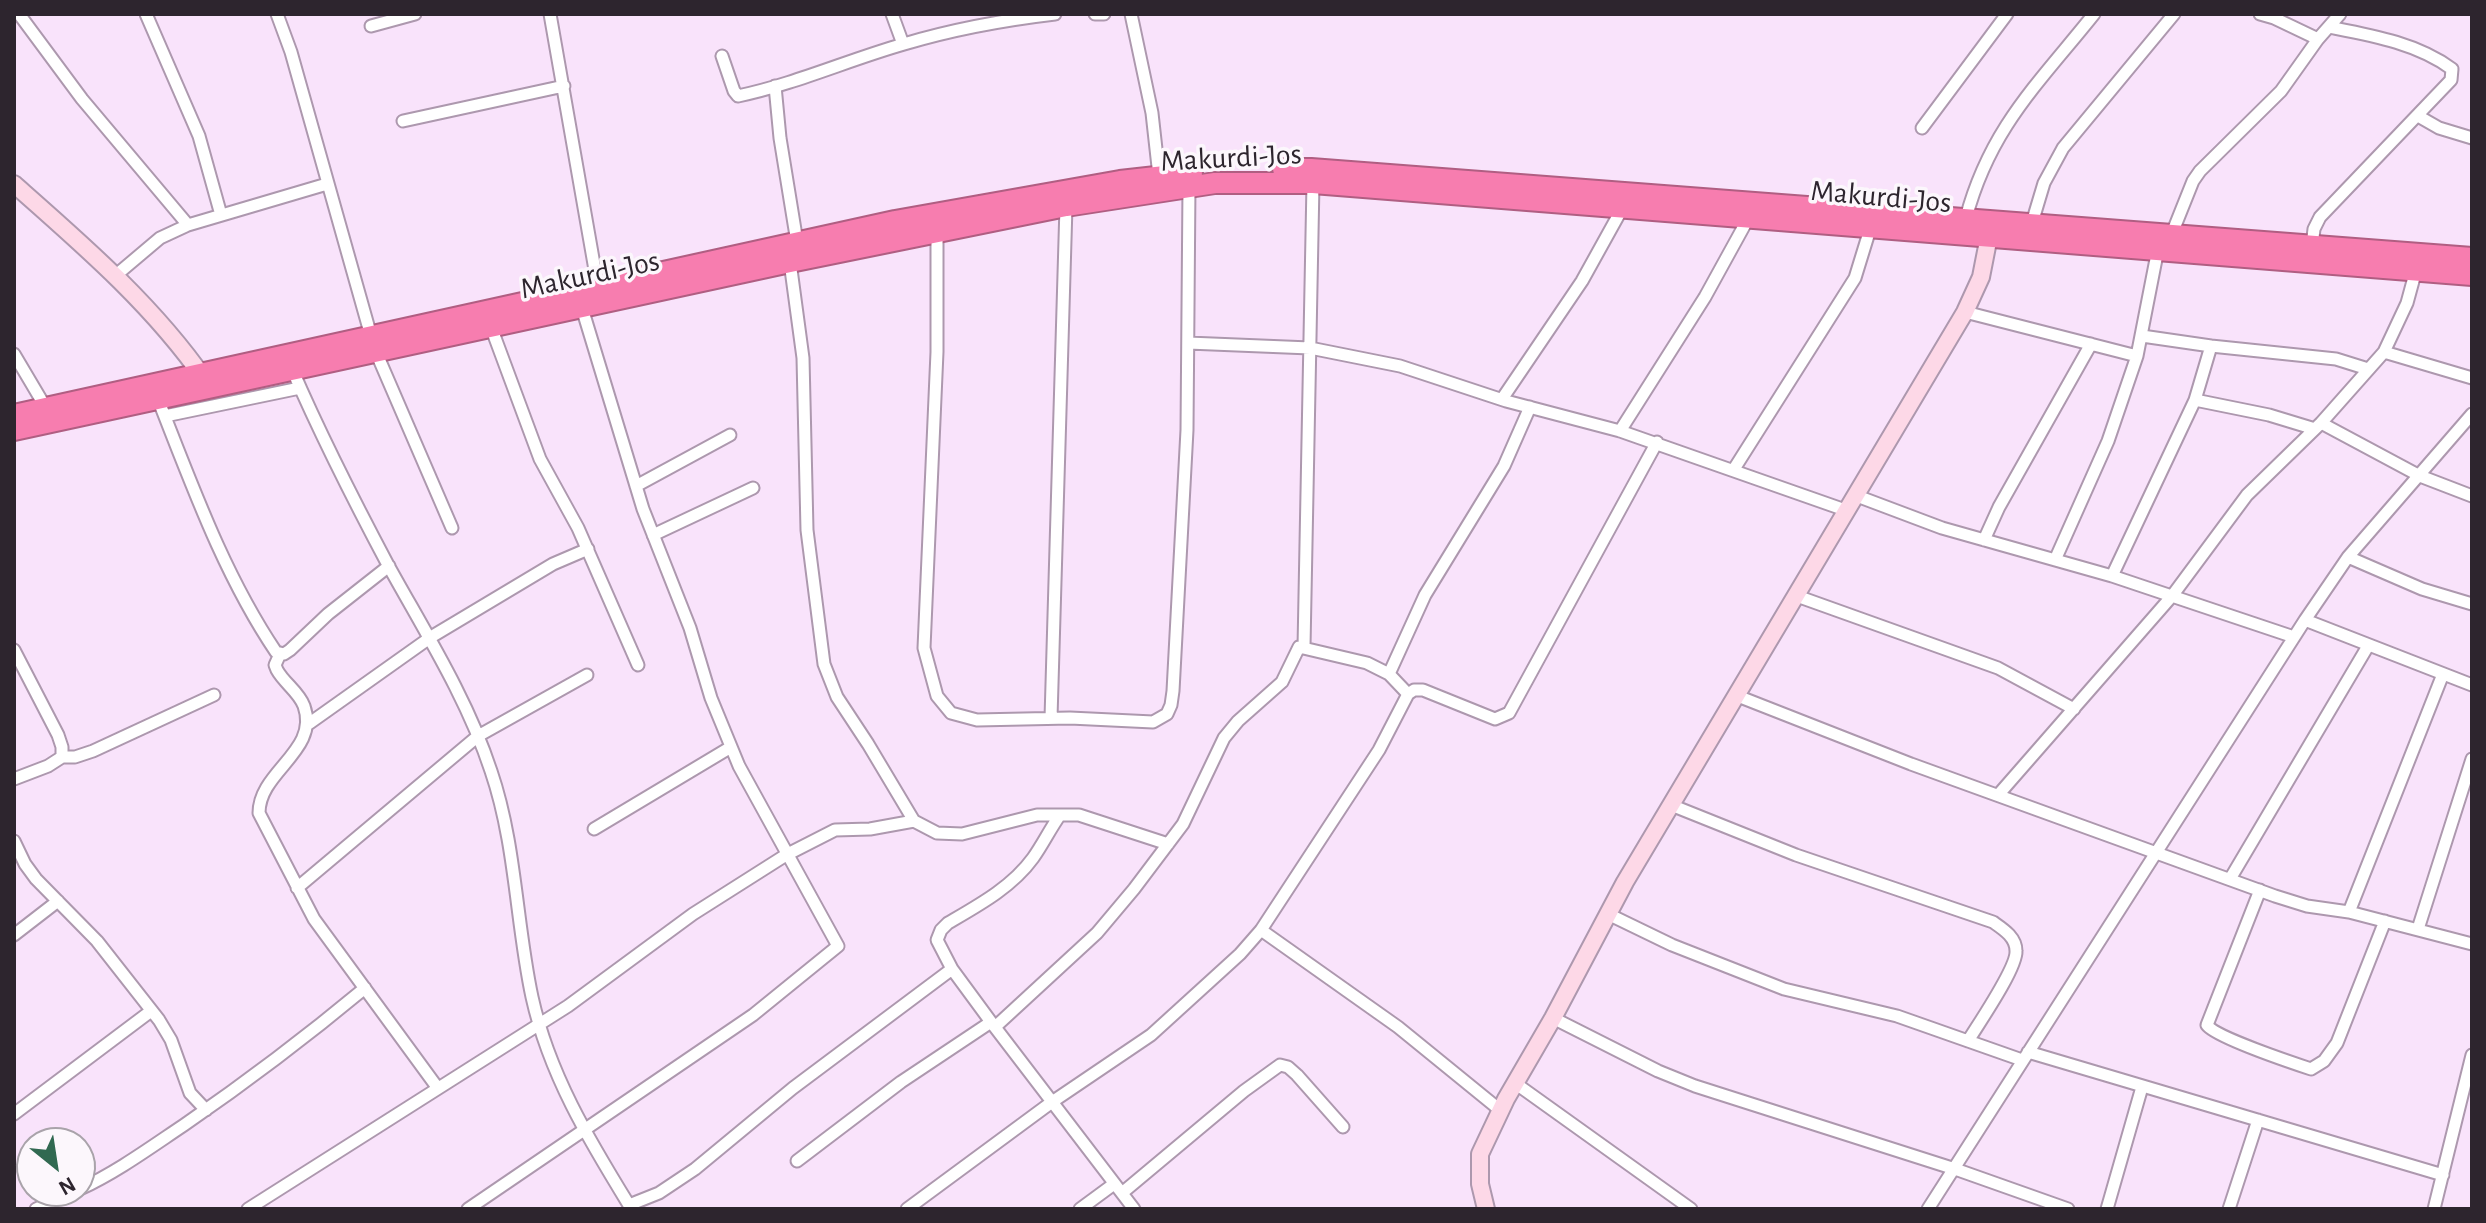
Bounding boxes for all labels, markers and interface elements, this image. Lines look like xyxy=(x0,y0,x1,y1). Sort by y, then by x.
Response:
street label: Makurdi-Jos xyxy=(1160,136,1302,180)
street label: Makurdi-Jos xyxy=(1809,173,1953,221)
street label: Makurdi-Jos xyxy=(517,243,663,307)
north arrow xyxy=(16,1127,96,1207)
text: N xyxy=(55,1173,79,1199)

